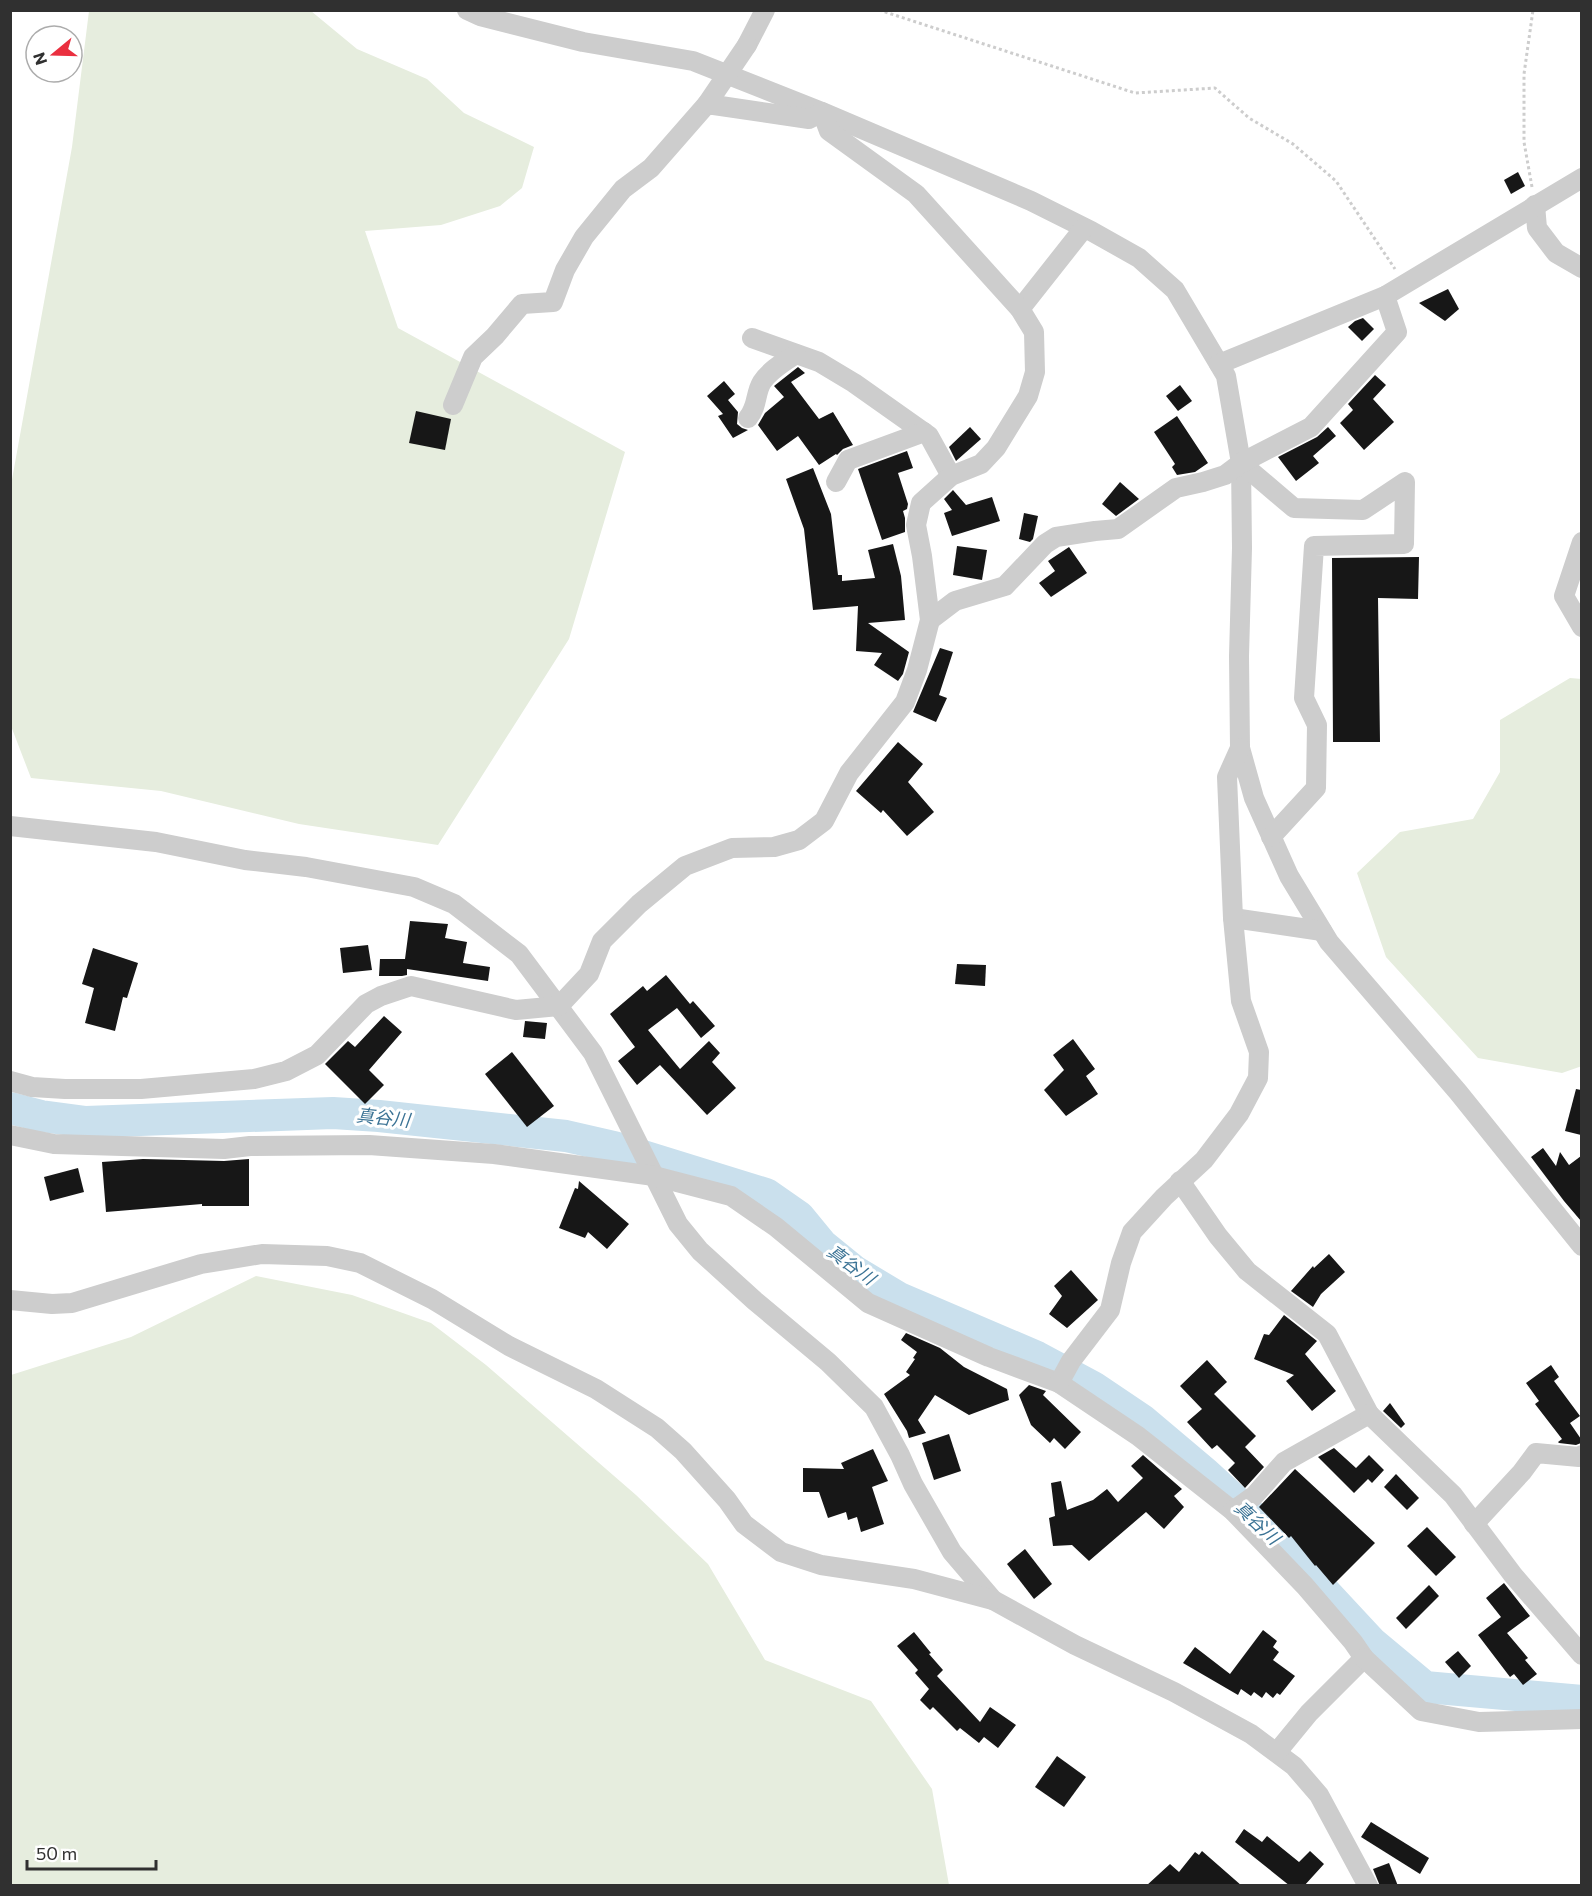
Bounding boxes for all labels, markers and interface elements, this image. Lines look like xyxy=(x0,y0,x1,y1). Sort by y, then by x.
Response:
north arrow xyxy=(24,24,84,84)
text: N xyxy=(28,50,50,68)
water label: 真谷川 xyxy=(355,1103,413,1131)
water label: 真谷川 xyxy=(823,1239,882,1290)
water label: 真谷川 xyxy=(1230,1496,1286,1550)
scale bar xyxy=(27,1833,156,1871)
text: 50 m xyxy=(36,1842,77,1864)

